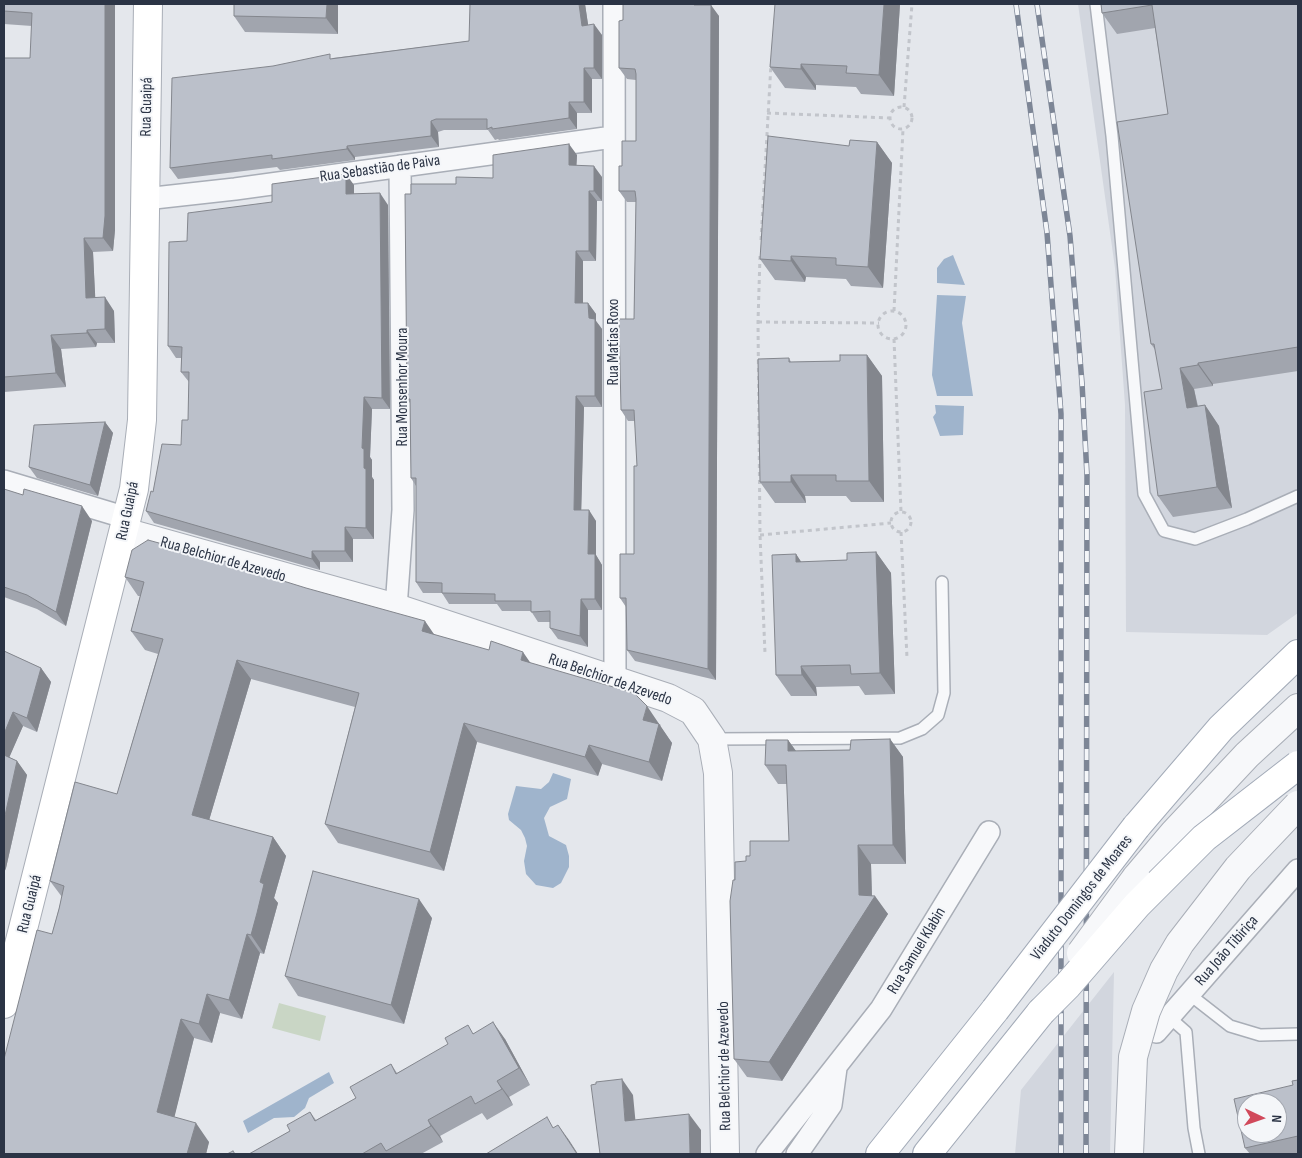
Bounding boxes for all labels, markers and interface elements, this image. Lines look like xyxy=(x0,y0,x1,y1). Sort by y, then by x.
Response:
street label: Rua Guaipá xyxy=(137,77,157,137)
street label: Rua Sebastião de Paiva xyxy=(319,151,441,187)
street label: Rua Matias Roxo xyxy=(604,299,624,385)
street label: Rua Monsenhor Moura xyxy=(393,328,413,446)
street label: Rua Guaipá xyxy=(112,480,144,542)
street label: Rua Belchior de Azevedo xyxy=(158,533,288,587)
street label: Rua Belchior de Azevedo xyxy=(546,650,674,710)
street label: Viaduto Domingos de Moares xyxy=(1027,831,1137,965)
street label: Rua Guaipá xyxy=(14,873,46,935)
street label: Rua Samuel Klabin xyxy=(884,904,950,998)
street label: Rua João Tibiriça xyxy=(1191,912,1263,990)
street label: Rua Belchior de Azevedo xyxy=(714,1001,736,1131)
north arrow xyxy=(1237,1093,1287,1143)
text: N xyxy=(1268,1115,1285,1123)

